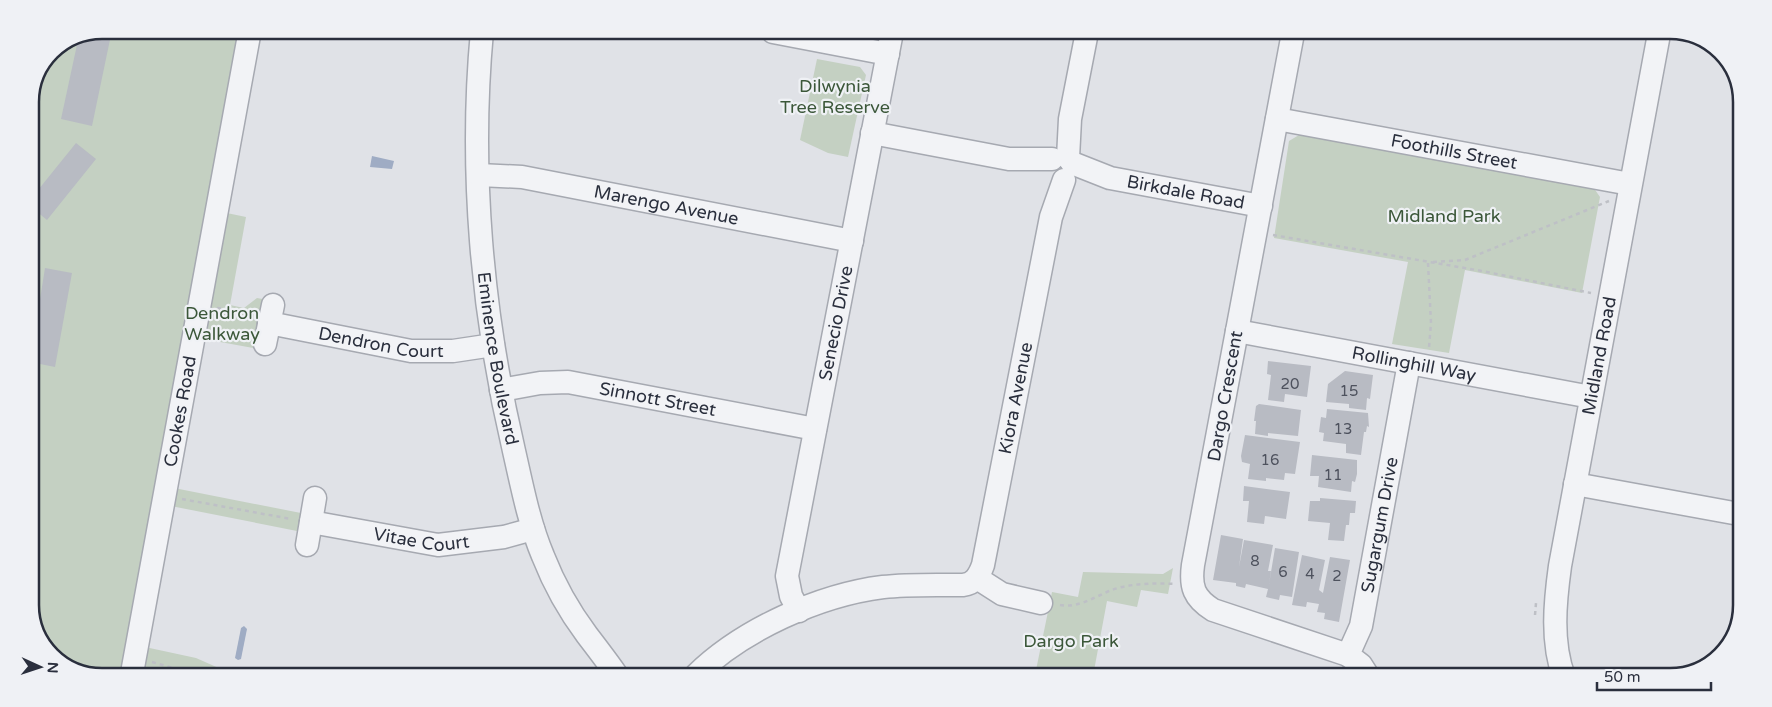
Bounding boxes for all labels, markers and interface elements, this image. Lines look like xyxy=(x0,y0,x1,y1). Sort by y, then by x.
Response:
park label: Dilwynia Tree Reserve xyxy=(780,75,890,118)
street label: Foothills Street xyxy=(1389,129,1519,174)
street label: Birkdale Road xyxy=(1125,170,1247,214)
street label: Marengo Avenue xyxy=(592,180,740,230)
park label: Midland Park xyxy=(1387,205,1501,227)
street label: Senecio Drive xyxy=(814,264,858,382)
street label: Eminence Boulevard xyxy=(473,271,523,447)
street label: Midland Road xyxy=(1577,295,1621,417)
park label: Dendron Walkway xyxy=(184,302,260,345)
street label: Dendron Court xyxy=(316,322,444,362)
street label: Dargo Crescent xyxy=(1203,329,1247,463)
street label: Kiora Avenue xyxy=(994,340,1037,456)
street label: Rollinghill Way xyxy=(1350,342,1478,386)
street label: Cookes Road xyxy=(159,354,201,469)
house number: 20 xyxy=(1281,375,1299,393)
street label: Sinnott Street xyxy=(598,377,718,421)
house number: 15 xyxy=(1340,382,1358,400)
house number: 13 xyxy=(1334,420,1352,438)
house number: 16 xyxy=(1261,451,1279,469)
street label: Sugargum Drive xyxy=(1356,455,1403,595)
house number: 11 xyxy=(1324,466,1342,484)
street label: Vitae Court xyxy=(372,523,470,556)
house number: 8 xyxy=(1250,552,1260,570)
house number: 6 xyxy=(1278,563,1288,581)
house number: 4 xyxy=(1305,565,1315,583)
house number: 2 xyxy=(1332,567,1342,585)
park label: Dargo Park xyxy=(1023,630,1119,652)
north arrow xyxy=(15,642,65,692)
scale bar xyxy=(1597,660,1711,692)
text: N xyxy=(44,662,61,674)
text: 50 m xyxy=(1604,668,1641,686)

